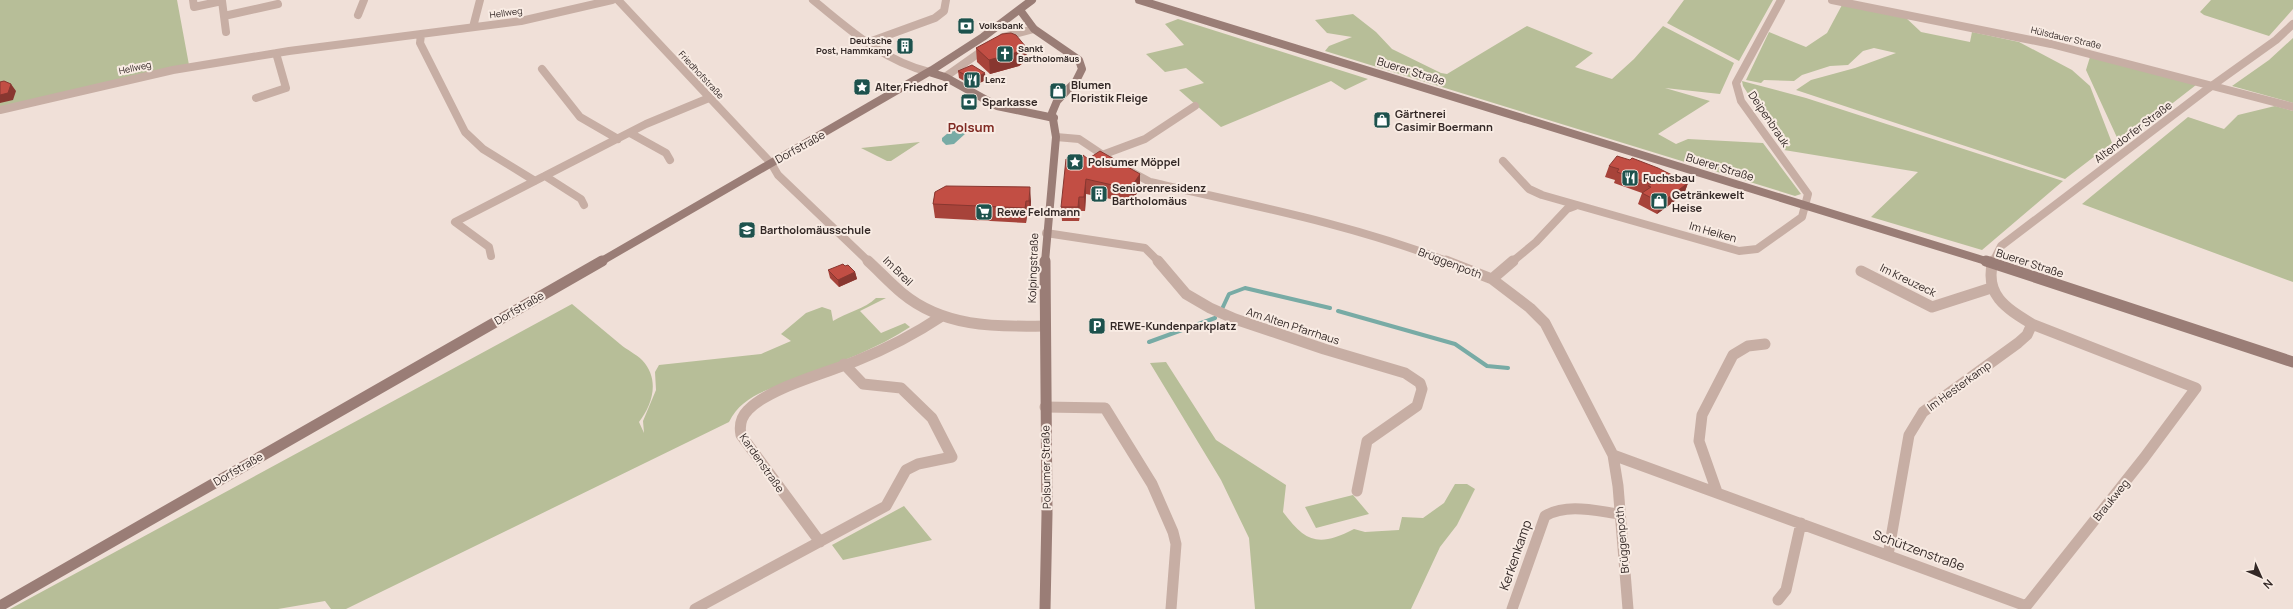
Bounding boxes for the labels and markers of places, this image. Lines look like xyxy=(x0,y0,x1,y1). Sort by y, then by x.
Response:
bank icon: Volksbank xyxy=(956,16,976,36)
place label: Volksbank xyxy=(979,19,1024,32)
place label: Deutsche Post, Hammkamp xyxy=(816,34,893,57)
building icon: Deutsche Post, Hammkamp xyxy=(895,36,915,56)
place label: Sankt Bartholomäus xyxy=(1018,42,1080,65)
church icon: Sankt Bartholomäus xyxy=(995,44,1015,64)
restaurant icon: Lenz xyxy=(962,70,982,90)
place label: Lenz xyxy=(985,73,1006,86)
place icon: Alter Friedhof xyxy=(852,77,872,97)
place label: Blumen Floristik Fleige xyxy=(1071,77,1148,105)
place label: Alter Friedhof xyxy=(875,79,948,94)
shop icon: Blumen Floristik Fleige xyxy=(1048,81,1068,101)
bank icon: Sparkasse xyxy=(959,92,979,112)
place label: Sparkasse xyxy=(982,94,1038,109)
place label: Gärtnerei Casimir Boermann xyxy=(1395,106,1493,134)
shop icon: Gärtnerei Casimir Boermann xyxy=(1372,110,1392,130)
place icon: Polsumer Möppel xyxy=(1065,152,1085,172)
place label: Polsumer Möppel xyxy=(1088,154,1180,169)
restaurant icon: Fuchsbau xyxy=(1620,168,1640,188)
place label: Fuchsbau xyxy=(1643,170,1695,185)
place label: Seniorenresidenz Bartholomäus xyxy=(1112,180,1206,208)
building icon: Seniorenresidenz Bartholomäus xyxy=(1089,184,1109,204)
place label: Getränkewelt Heise xyxy=(1672,187,1744,215)
shop icon: Getränkewelt Heise xyxy=(1649,191,1669,211)
supermarket icon: Rewe Feldmann xyxy=(974,202,994,222)
place label: Rewe Feldmann xyxy=(997,204,1080,219)
school or university icon: Bartholomäusschule xyxy=(737,220,757,240)
place label: Bartholomäusschule xyxy=(760,222,871,237)
parking icon: REWE-Kundenparkplatz xyxy=(1087,316,1107,336)
place label: REWE-Kundenparkplatz xyxy=(1110,318,1236,333)

